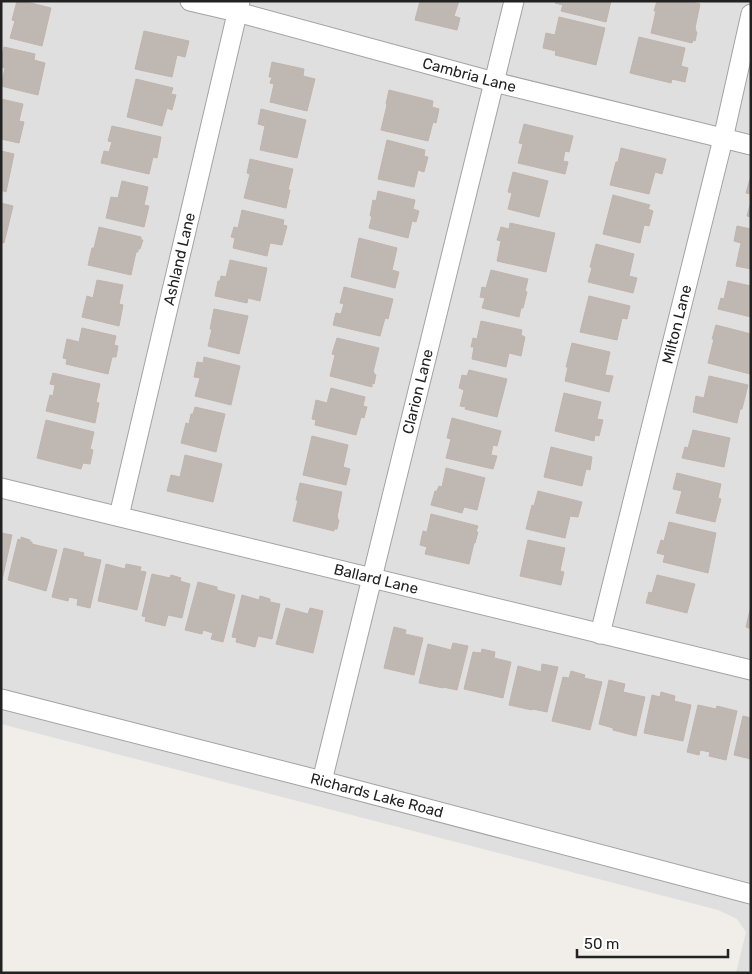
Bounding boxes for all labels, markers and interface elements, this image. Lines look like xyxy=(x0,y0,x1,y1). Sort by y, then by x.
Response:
street label: Cambria Lane xyxy=(421,54,518,96)
street label: Ashland Lane xyxy=(160,211,199,307)
street label: Milton Lane xyxy=(658,283,695,366)
street label: Clarion Lane xyxy=(399,347,437,436)
street label: Ballard Lane xyxy=(332,560,420,598)
street label: Richards Lake Road xyxy=(308,769,445,822)
scale bar xyxy=(577,926,728,958)
text: 50 m xyxy=(584,935,619,953)

